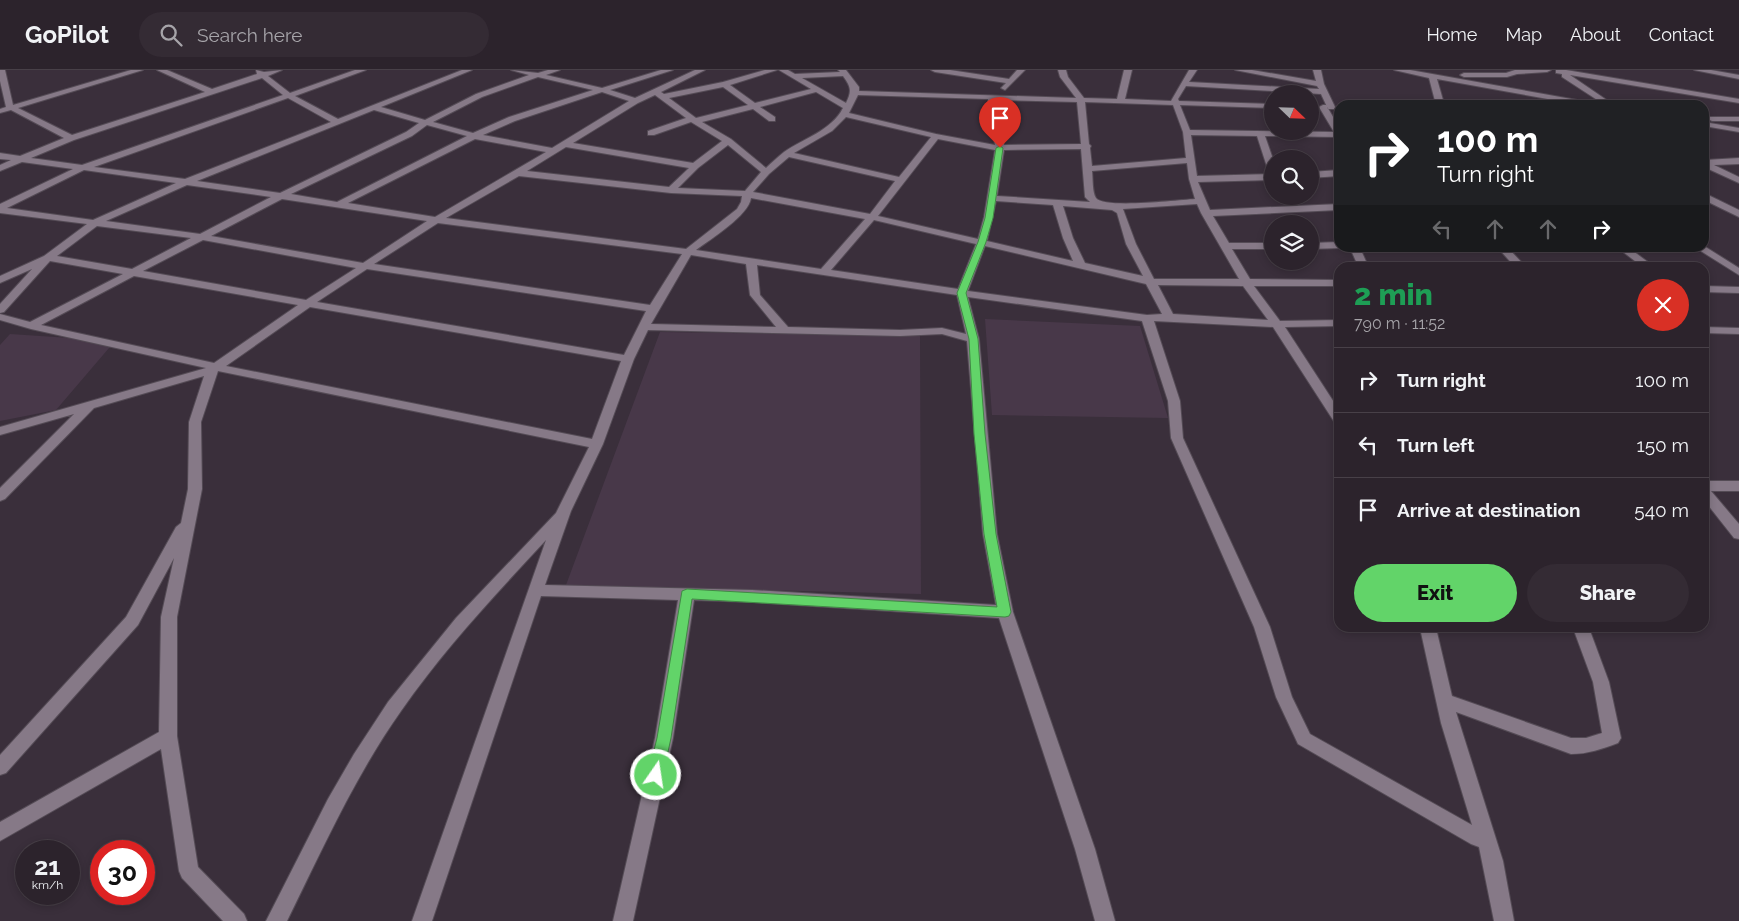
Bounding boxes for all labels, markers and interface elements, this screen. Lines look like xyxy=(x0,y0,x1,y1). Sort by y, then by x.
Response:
search box xyxy=(139,12,489,57)
text: GoPilot xyxy=(25,20,109,49)
icon: search xyxy=(157,21,185,49)
text: Search here xyxy=(197,24,303,46)
text: Home xyxy=(1426,24,1477,45)
text: Map xyxy=(1505,24,1542,45)
text: About xyxy=(1570,24,1621,45)
text: Contact xyxy=(1649,24,1714,45)
north arrow xyxy=(1264,85,1319,140)
map controls xyxy=(1264,85,1319,270)
pin xyxy=(979,97,1021,148)
icon: arrive xyxy=(986,104,1014,132)
text: 100 m xyxy=(1437,119,1538,160)
icon: right xyxy=(1354,120,1419,185)
button: search xyxy=(1264,150,1319,205)
text: Turn right xyxy=(1437,161,1534,187)
button: layers xyxy=(1264,215,1319,270)
icon: left xyxy=(1428,215,1456,243)
icon: ahead xyxy=(1481,215,1509,243)
icon: ahead xyxy=(1534,215,1562,243)
icon: right xyxy=(1587,215,1615,243)
text: 2 min xyxy=(1354,277,1433,312)
button: close xyxy=(1637,279,1689,331)
text: 790 m · 11:52 xyxy=(1354,314,1445,333)
icon: right xyxy=(1354,366,1382,394)
text: Turn right xyxy=(1397,369,1486,391)
text: 100 m xyxy=(1635,369,1689,391)
icon: left xyxy=(1354,431,1382,459)
text: Turn left xyxy=(1397,434,1474,456)
text: 150 m xyxy=(1637,434,1689,456)
icon: arrive xyxy=(1354,496,1382,524)
text: Arrive at destination xyxy=(1397,499,1581,521)
text: 540 m xyxy=(1634,499,1689,521)
button: Exit xyxy=(1354,564,1517,622)
button: Share xyxy=(1527,564,1689,622)
position arrow xyxy=(629,748,681,800)
speed limit sign: 30 xyxy=(90,840,155,905)
text: 21 xyxy=(34,851,61,881)
text: km/h xyxy=(32,878,63,892)

